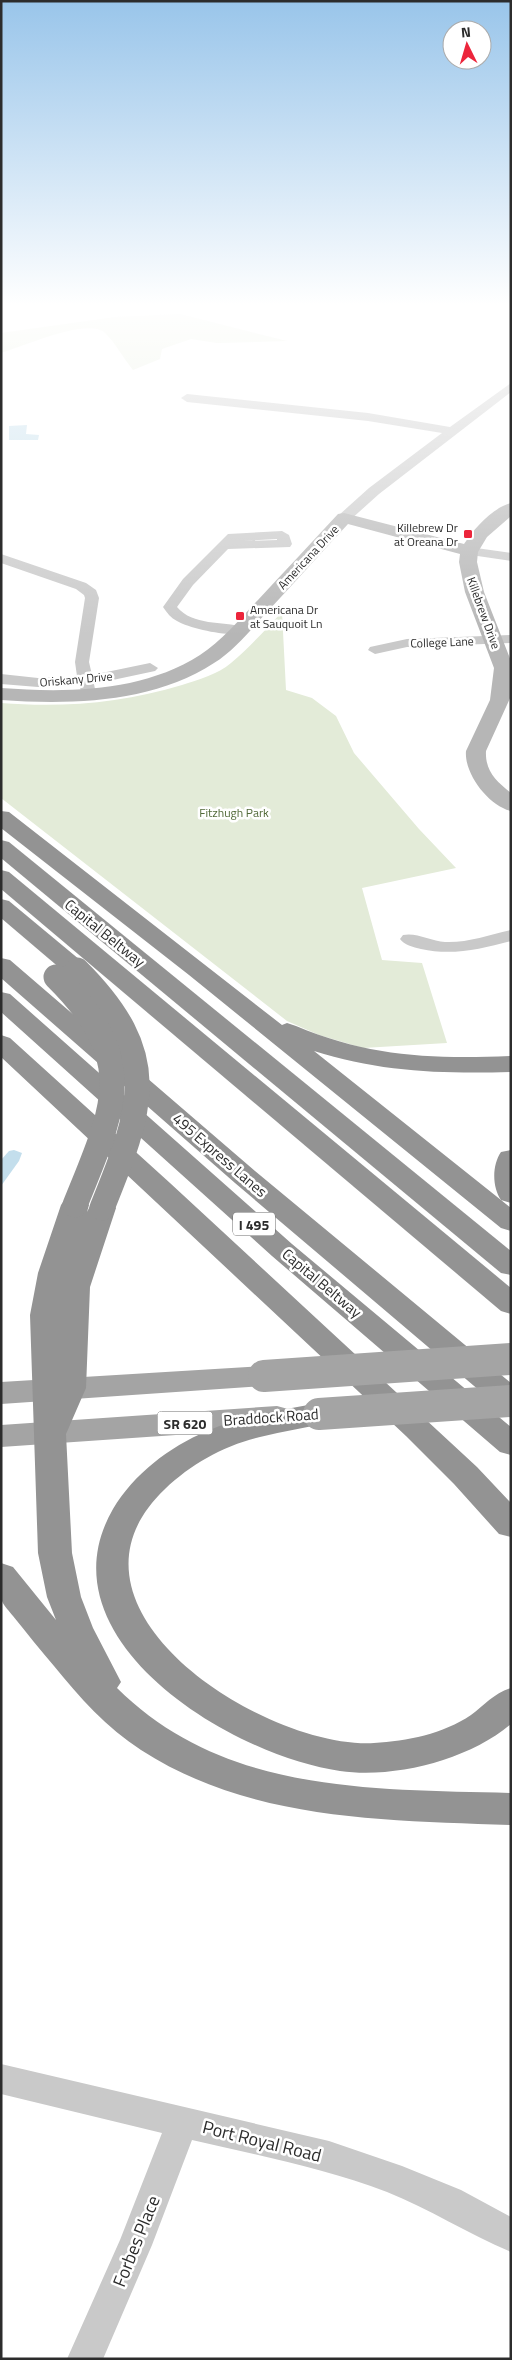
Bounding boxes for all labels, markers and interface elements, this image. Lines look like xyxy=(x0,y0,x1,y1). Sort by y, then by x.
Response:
north arrow xyxy=(442,20,492,70)
text: N xyxy=(460,21,472,42)
place label: Killebrew Dr at Oreana Dr xyxy=(394,518,458,551)
street label: Americana Drive xyxy=(273,520,343,594)
marker: Killebrew Dr at Oreana Dr xyxy=(462,528,474,540)
street label: Killebrew Drive xyxy=(462,574,506,652)
place label: Americana Dr at Sauquoit Ln xyxy=(250,600,322,633)
marker: Americana Dr at Sauquoit Ln xyxy=(234,610,246,622)
street label: College Lane xyxy=(410,631,474,653)
street label: Oriskany Drive xyxy=(39,666,113,692)
park label: Fitzhugh Park xyxy=(199,803,269,822)
street label: Capital Beltway xyxy=(60,893,150,973)
street label: 495 Express Lanes xyxy=(168,1107,272,1203)
road number: I 495 xyxy=(233,1212,275,1236)
street label: Capital Beltway xyxy=(277,1243,367,1323)
street label: Braddock Road xyxy=(223,1402,319,1432)
road number: SR 620 xyxy=(158,1412,212,1435)
street label: Port Royal Road xyxy=(200,2113,324,2169)
street label: Forbes Place xyxy=(105,2191,167,2291)

